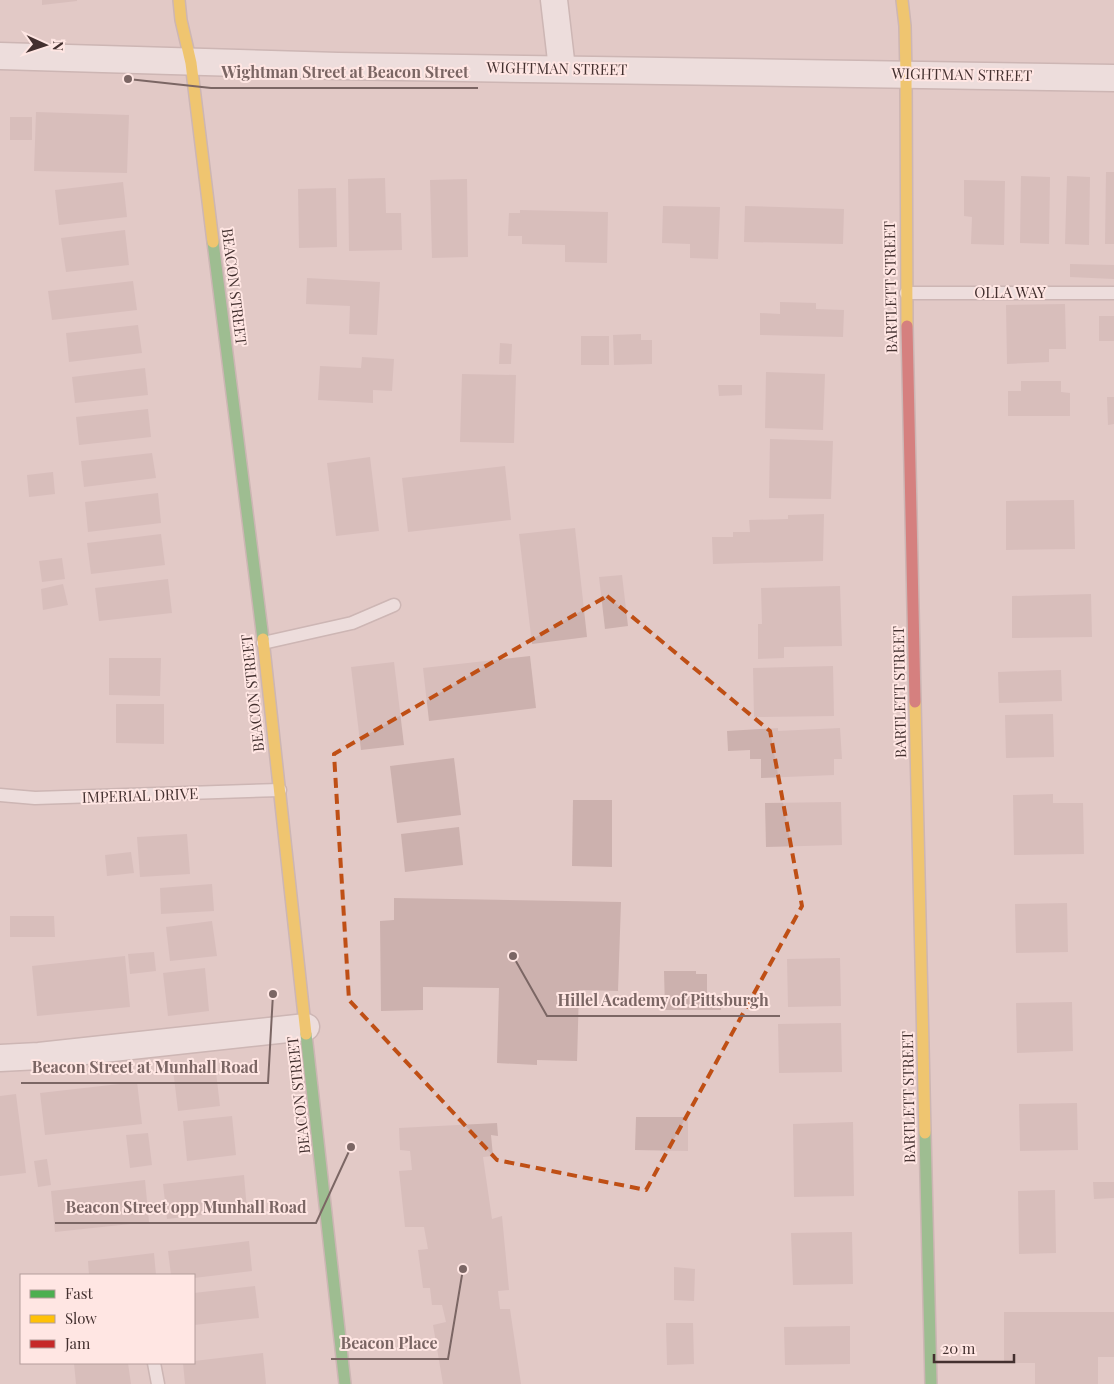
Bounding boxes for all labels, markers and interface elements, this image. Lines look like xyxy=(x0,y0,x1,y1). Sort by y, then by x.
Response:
north arrow xyxy=(20,20,70,70)
text: N xyxy=(49,40,68,51)
callout: Wightman Street at Beacon Street xyxy=(211,57,478,88)
street label: WIGHTMAN STREET xyxy=(485,57,628,79)
text: Wightman Street at Beacon Street xyxy=(220,61,469,82)
street label: WIGHTMAN STREET xyxy=(890,63,1033,85)
street label: BARTLETT STREET xyxy=(879,221,901,353)
street label: BEACON STREET xyxy=(218,227,252,347)
street label: OLLA WAY xyxy=(974,282,1046,302)
street label: BARTLETT STREET xyxy=(888,626,910,758)
street label: BEACON STREET xyxy=(236,633,268,753)
street label: IMPERIAL DRIVE xyxy=(81,783,199,807)
callout: Hillel Academy of Pittsburgh xyxy=(547,985,780,1016)
text: Hillel Academy of Pittsburgh xyxy=(557,989,769,1010)
street label: BARTLETT STREET xyxy=(897,1031,919,1163)
street label: BEACON STREET xyxy=(282,1035,314,1155)
callout: Beacon Street at Munhall Road xyxy=(21,1052,268,1083)
text: Beacon Street at Munhall Road xyxy=(32,1056,259,1077)
callout: Beacon Street opp Munhall Road xyxy=(55,1192,316,1223)
text: Beacon Street opp Munhall Road xyxy=(65,1196,307,1217)
legend xyxy=(20,1274,195,1364)
text: Fast xyxy=(65,1283,94,1303)
text: Slow xyxy=(65,1308,97,1328)
callout: Beacon Place xyxy=(331,1328,448,1359)
text: Beacon Place xyxy=(341,1332,438,1353)
scale bar xyxy=(934,1332,1014,1364)
text: Jam xyxy=(64,1333,91,1353)
text: 20 m xyxy=(942,1338,976,1358)

